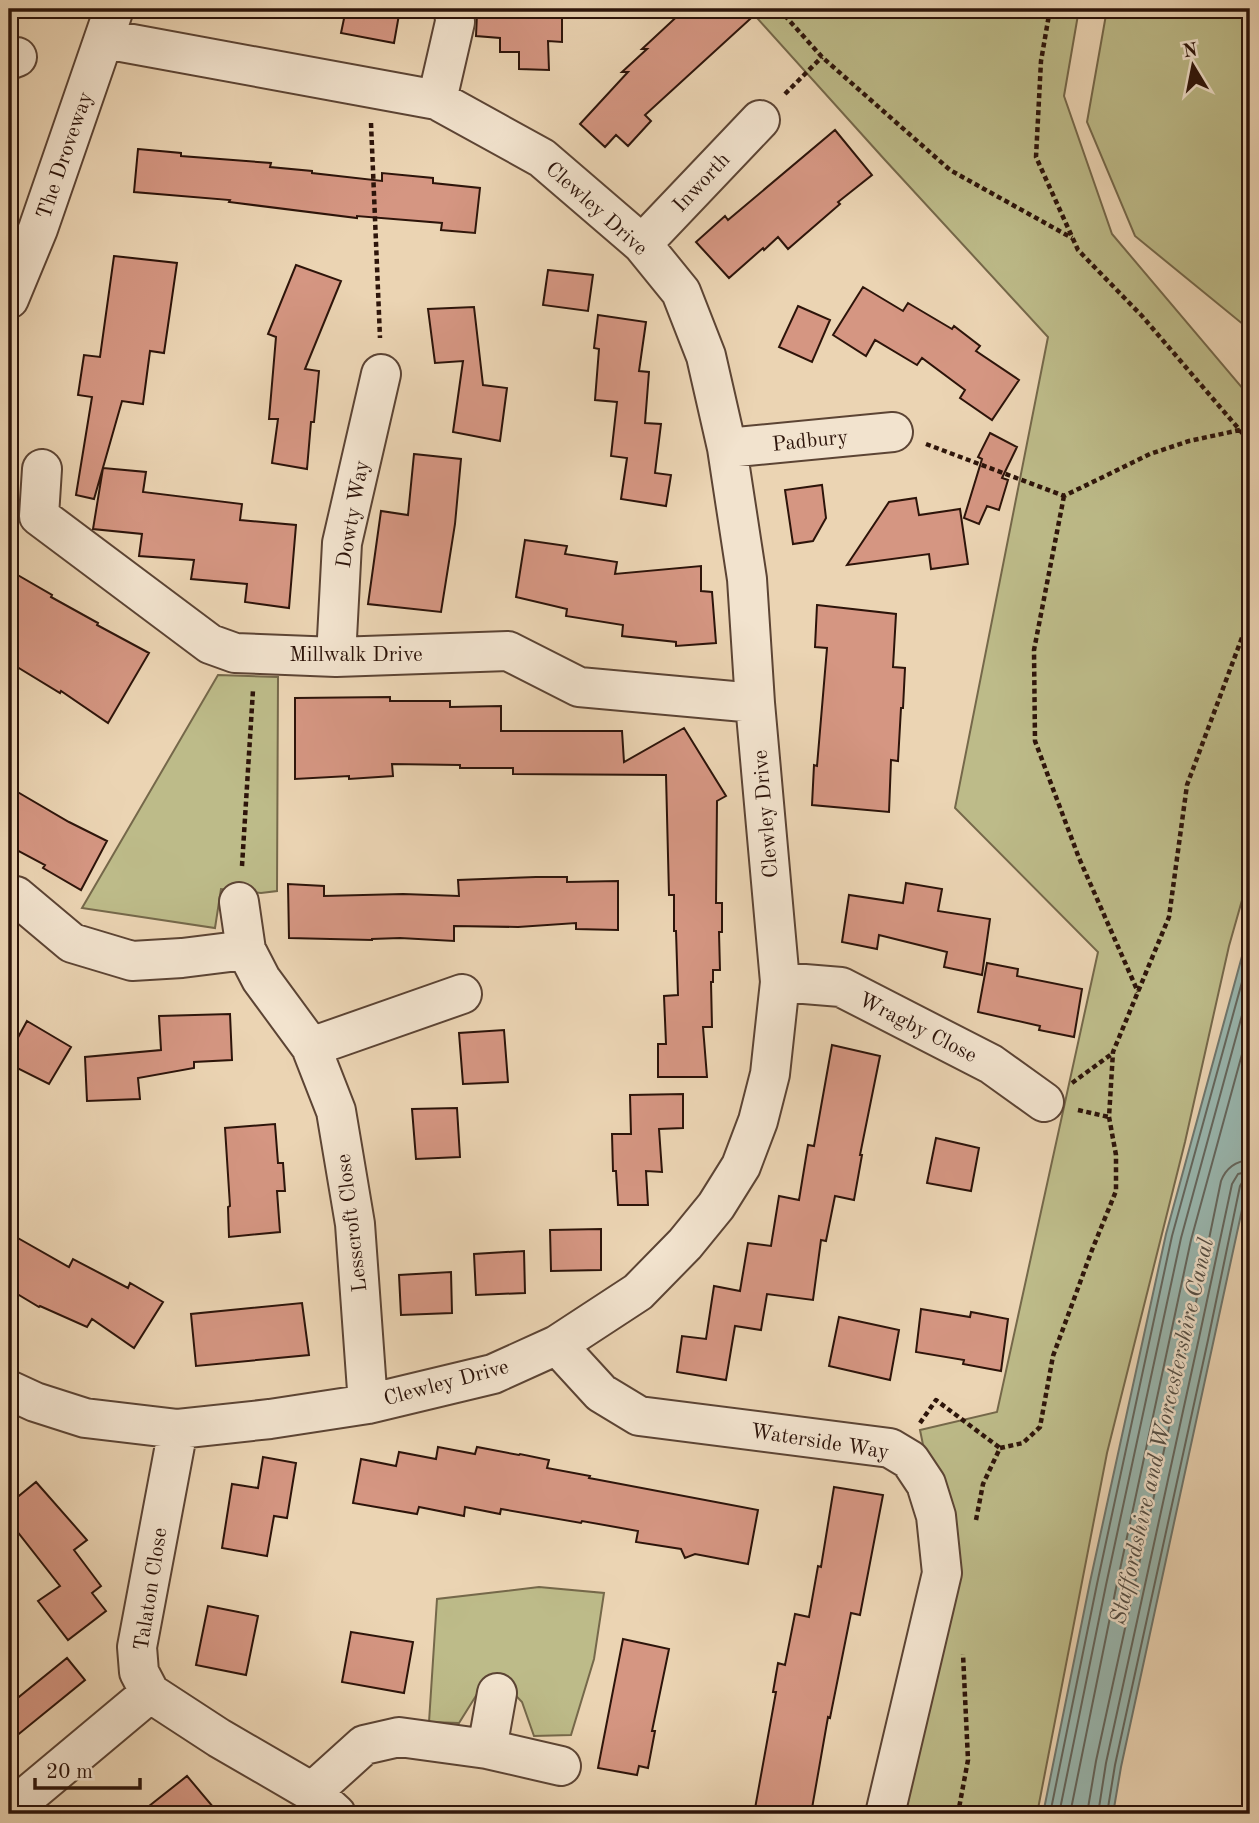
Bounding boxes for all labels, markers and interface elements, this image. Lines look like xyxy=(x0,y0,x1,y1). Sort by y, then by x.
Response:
north arrow xyxy=(1158,32,1228,102)
text: N xyxy=(1182,41,1200,62)
street label: The Droveway xyxy=(34,89,97,222)
street label: Inworth xyxy=(670,149,735,217)
street label: Clewley Drive xyxy=(541,158,651,260)
street label: Padbury xyxy=(771,427,849,456)
street label: Dowty Way xyxy=(334,459,373,570)
street label: Millwalk Drive xyxy=(289,645,423,666)
street label: Clewley Drive xyxy=(750,749,783,879)
street label: Wragby Close xyxy=(855,990,980,1067)
street label: Lesscroft Close xyxy=(334,1152,371,1293)
water label: Staffordshire and Worcestershire Canal xyxy=(1107,1236,1219,1627)
street label: Clewley Drive xyxy=(382,1357,511,1410)
street label: Waterside Way xyxy=(749,1421,891,1464)
street label: Talaton Close xyxy=(131,1526,172,1652)
scale bar xyxy=(35,1746,140,1790)
text: 20 m xyxy=(46,1762,93,1783)

